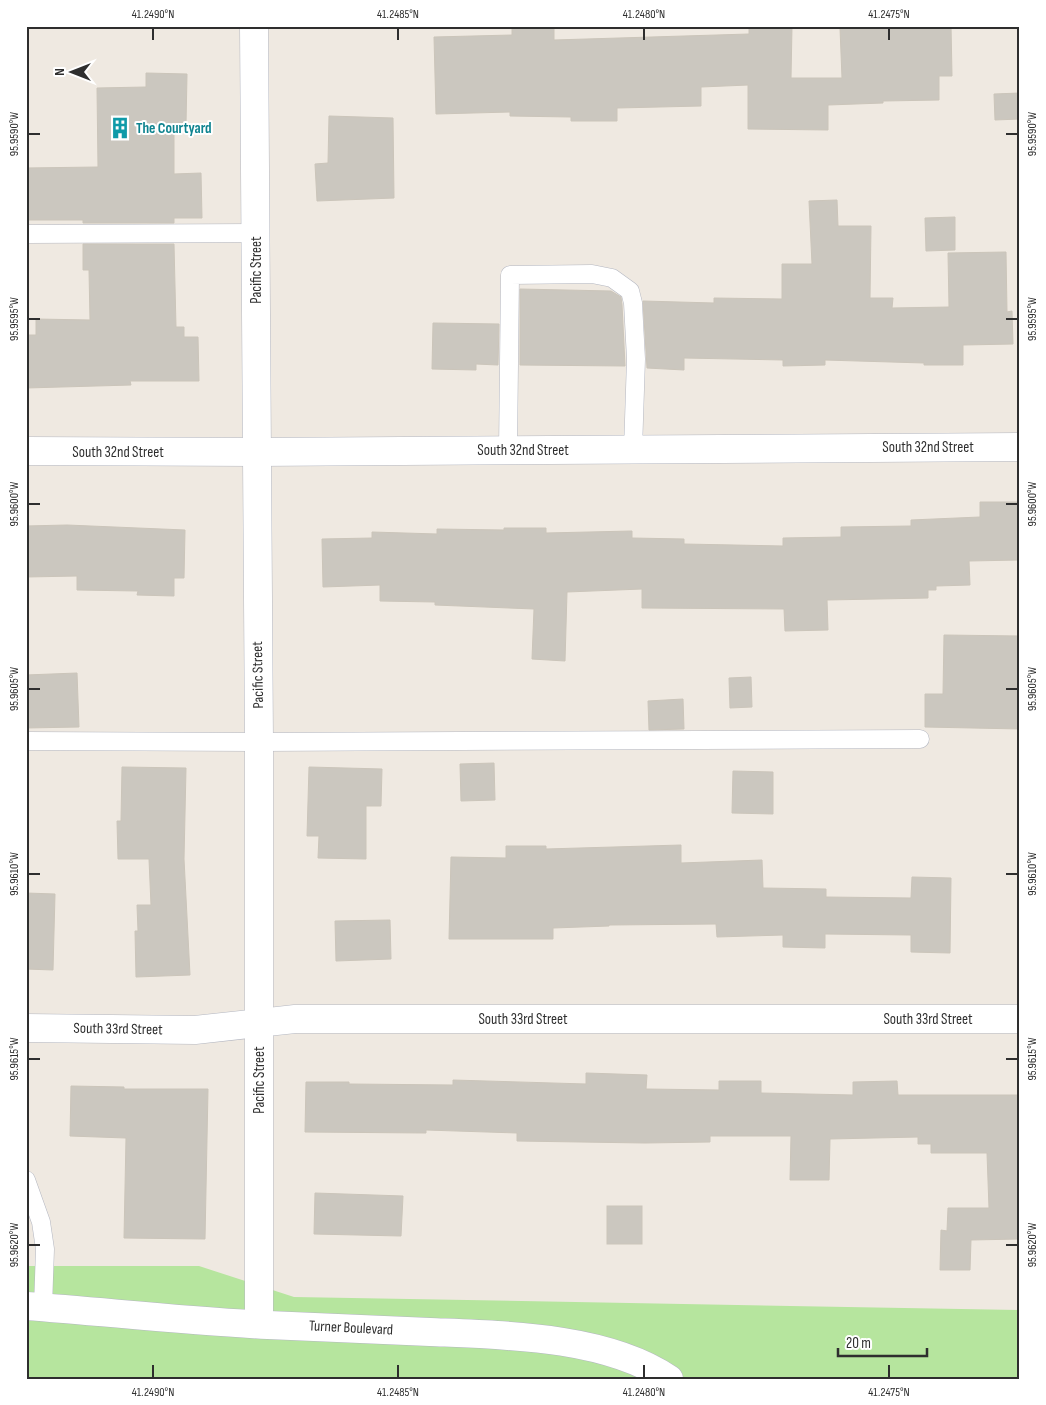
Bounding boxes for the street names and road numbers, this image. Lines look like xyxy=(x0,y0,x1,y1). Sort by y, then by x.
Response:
street label: Pacific Street xyxy=(247,236,266,304)
street label: South 32nd Street xyxy=(882,438,974,457)
street label: South 32nd Street xyxy=(477,441,569,460)
street label: South 32nd Street xyxy=(72,443,164,462)
street label: Pacific Street xyxy=(248,641,268,709)
street label: South 33rd Street xyxy=(478,1010,568,1029)
street label: South 33rd Street xyxy=(883,1010,973,1029)
street label: South 33rd Street xyxy=(73,1019,163,1039)
street label: Pacific Street xyxy=(250,1046,269,1114)
street label: Turner Boulevard xyxy=(308,1316,394,1340)

